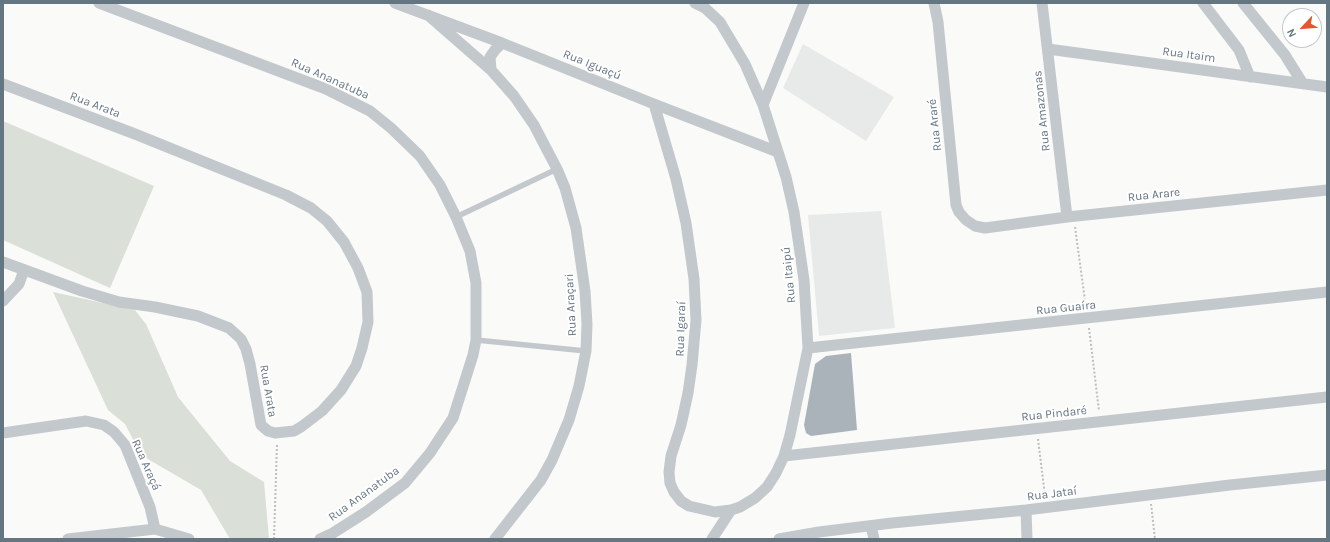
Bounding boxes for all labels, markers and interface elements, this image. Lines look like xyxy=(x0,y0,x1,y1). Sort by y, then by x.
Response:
north arrow xyxy=(1282,8,1322,48)
text: N xyxy=(1284,27,1299,39)
street label: Rua Itaim xyxy=(1162,44,1216,66)
street label: Rua Iguaçú xyxy=(561,47,623,83)
street label: Rua Ananatuba xyxy=(289,55,371,103)
street label: Rua Amazonas xyxy=(1031,70,1053,152)
street label: Rua Arata xyxy=(68,89,122,121)
street label: Rua Araré xyxy=(925,98,945,152)
street label: Rua Arare xyxy=(1127,185,1181,205)
street label: Rua Itaipú xyxy=(779,246,799,304)
street label: Rua Araçari xyxy=(562,273,580,337)
street label: Rua Guaíra xyxy=(1035,298,1097,318)
street label: Rua Igaraí xyxy=(673,301,689,357)
street label: Rua Arata xyxy=(256,364,280,418)
street label: Rua Pindaré xyxy=(1021,403,1087,425)
street label: Rua Araçá xyxy=(128,437,164,493)
street label: Rua Ananatuba xyxy=(326,463,402,525)
street label: Rua Jataí xyxy=(1026,484,1078,504)

